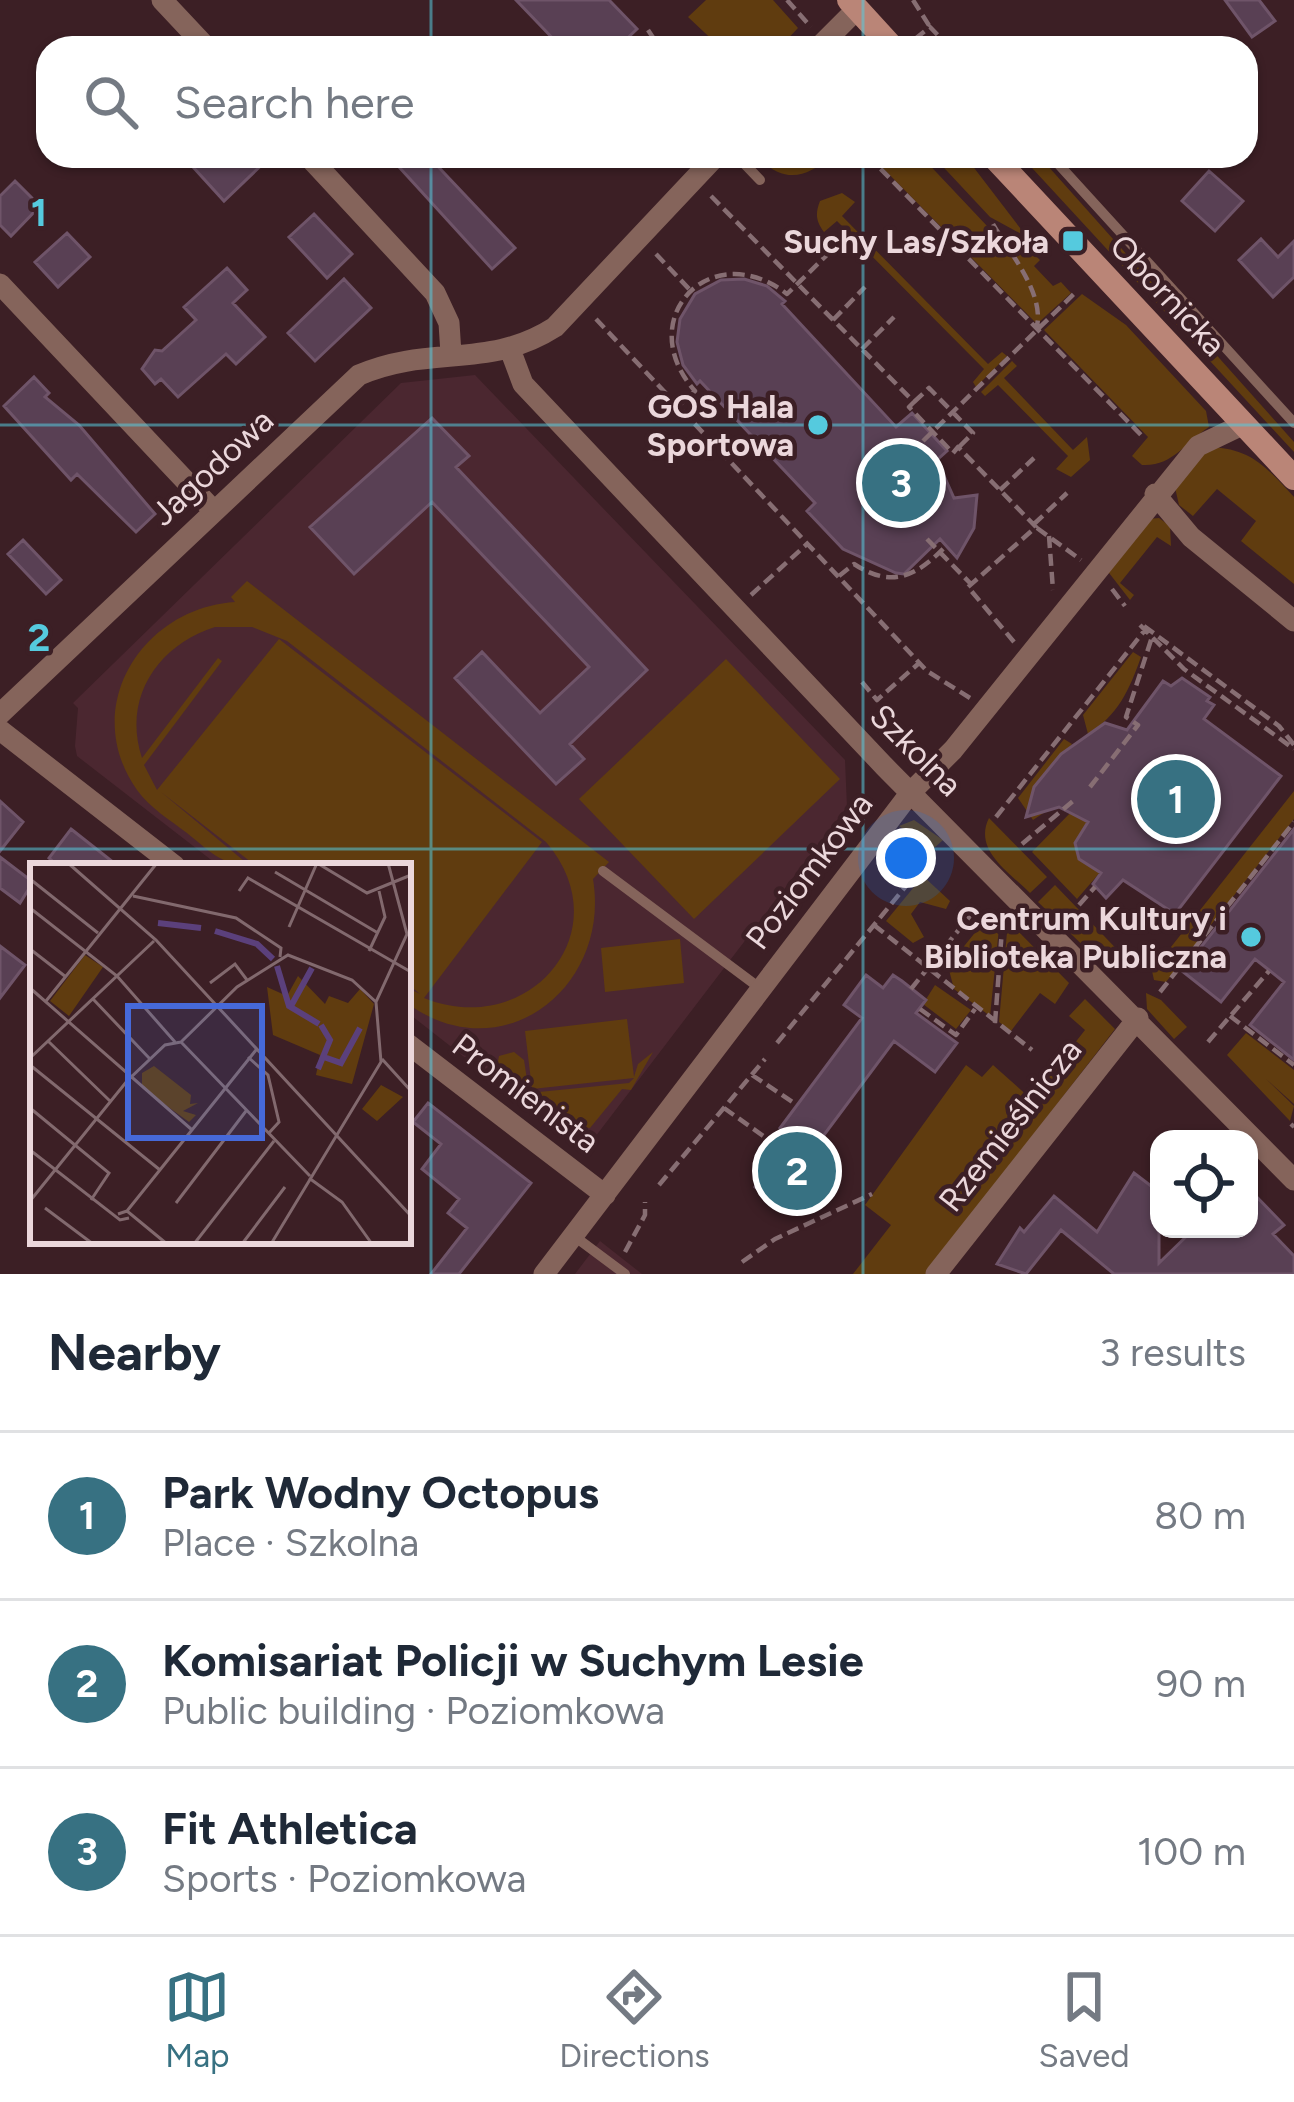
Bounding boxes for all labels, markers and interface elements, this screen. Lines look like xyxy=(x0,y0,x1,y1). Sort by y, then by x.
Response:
search box xyxy=(36,36,1258,168)
icon: search xyxy=(78,69,144,135)
text: Search here xyxy=(174,75,414,129)
text: 1 xyxy=(31,189,47,236)
place label: Suchy Las/Szkoła xyxy=(783,222,1049,261)
street label: Obornicka xyxy=(1102,226,1234,364)
marker: Suchy Las/Szkoła xyxy=(1060,228,1086,254)
place label: GOS Hala Sportowa xyxy=(646,387,794,464)
street label: Jagodowa xyxy=(143,401,281,533)
marker: GOS Hala Sportowa xyxy=(805,412,831,438)
pin: 3 xyxy=(862,438,940,528)
text: 2 xyxy=(28,614,50,661)
street label: Szkolna xyxy=(862,696,970,804)
pin: 1 xyxy=(1137,754,1215,844)
street label: Poziomkowa xyxy=(738,785,880,957)
your location xyxy=(876,828,936,888)
inset map xyxy=(30,863,411,1244)
place label: Centrum Kultury i Biblioteka Publiczna xyxy=(924,899,1227,976)
marker: Centrum Kultury i Biblioteka Publiczna xyxy=(1238,924,1264,950)
street label: Promienista xyxy=(445,1025,607,1161)
street label: Rzemieślnicza xyxy=(930,1031,1090,1219)
pin: 2 xyxy=(758,1126,836,1216)
map controls xyxy=(1150,1130,1258,1238)
button: locate xyxy=(1150,1130,1258,1238)
text: Nearby xyxy=(48,1322,221,1383)
text: 3 results xyxy=(1099,1329,1246,1376)
text: Park Wodny Octopus xyxy=(162,1465,599,1519)
text: 1 xyxy=(79,1492,95,1539)
text: 80 m xyxy=(1154,1492,1246,1539)
text: Place · Szkolna xyxy=(162,1519,419,1566)
text: Komisariat Policji w Suchym Lesie xyxy=(162,1633,864,1687)
text: 2 xyxy=(76,1660,98,1707)
text: 90 m xyxy=(1156,1660,1246,1707)
text: Public building · Poziomkowa xyxy=(162,1687,665,1734)
text: Fit Athletica xyxy=(162,1801,418,1855)
text: 3 xyxy=(76,1828,98,1875)
text: 100 m xyxy=(1137,1828,1246,1875)
text: Sports · Poziomkowa xyxy=(162,1855,526,1902)
tab: Map xyxy=(164,1964,230,2075)
tab: Directions xyxy=(559,1964,710,2075)
tab: Saved xyxy=(1039,1964,1130,2075)

